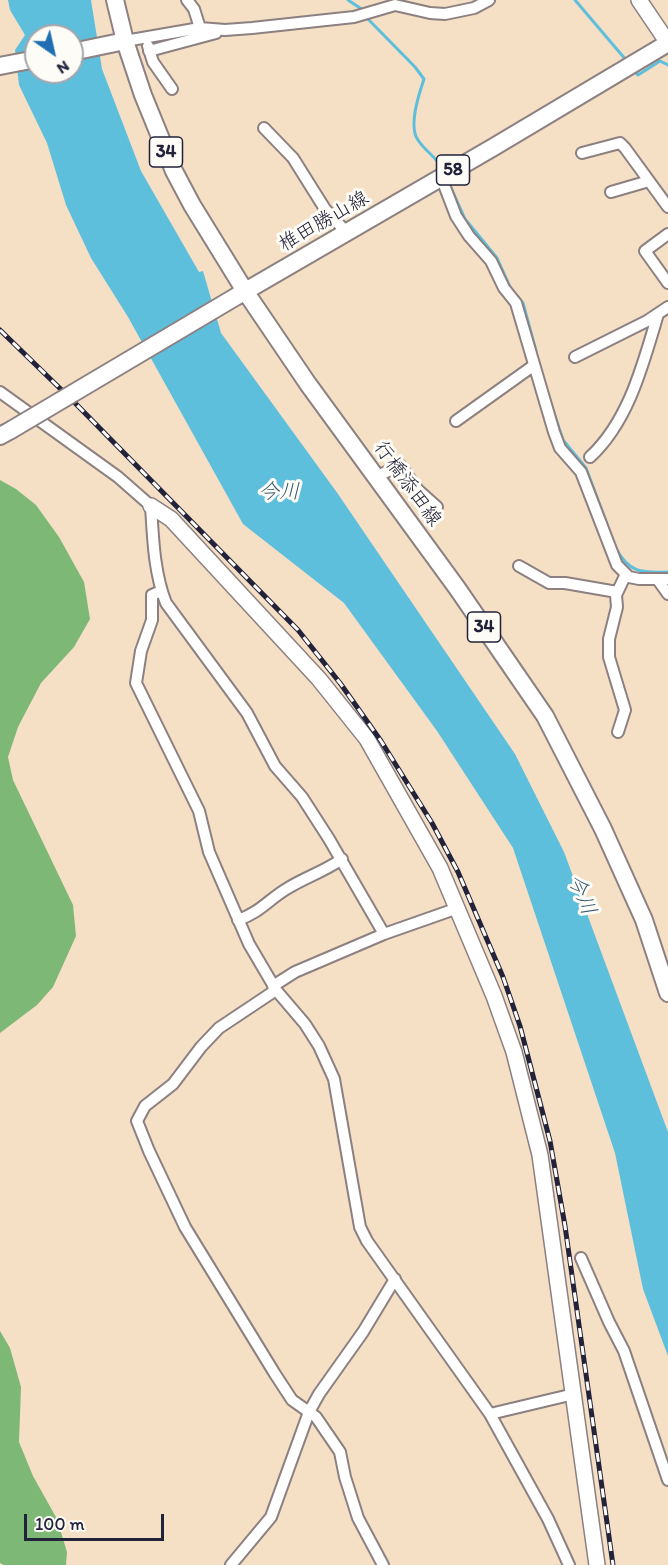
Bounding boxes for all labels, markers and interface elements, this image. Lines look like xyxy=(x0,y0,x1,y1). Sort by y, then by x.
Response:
north arrow xyxy=(24,24,84,84)
text: N xyxy=(53,57,73,79)
road number: 34 xyxy=(150,137,182,167)
road number: 58 xyxy=(436,155,470,185)
street label: 椎田勝山線 xyxy=(275,187,373,257)
street label: 行橋添田線 xyxy=(368,436,446,532)
water label: 今川 xyxy=(258,480,300,506)
road number: 34 xyxy=(468,612,500,642)
water label: 今川 xyxy=(561,871,601,919)
scale bar xyxy=(27,1502,166,1540)
text: 100 m xyxy=(35,1513,85,1535)

